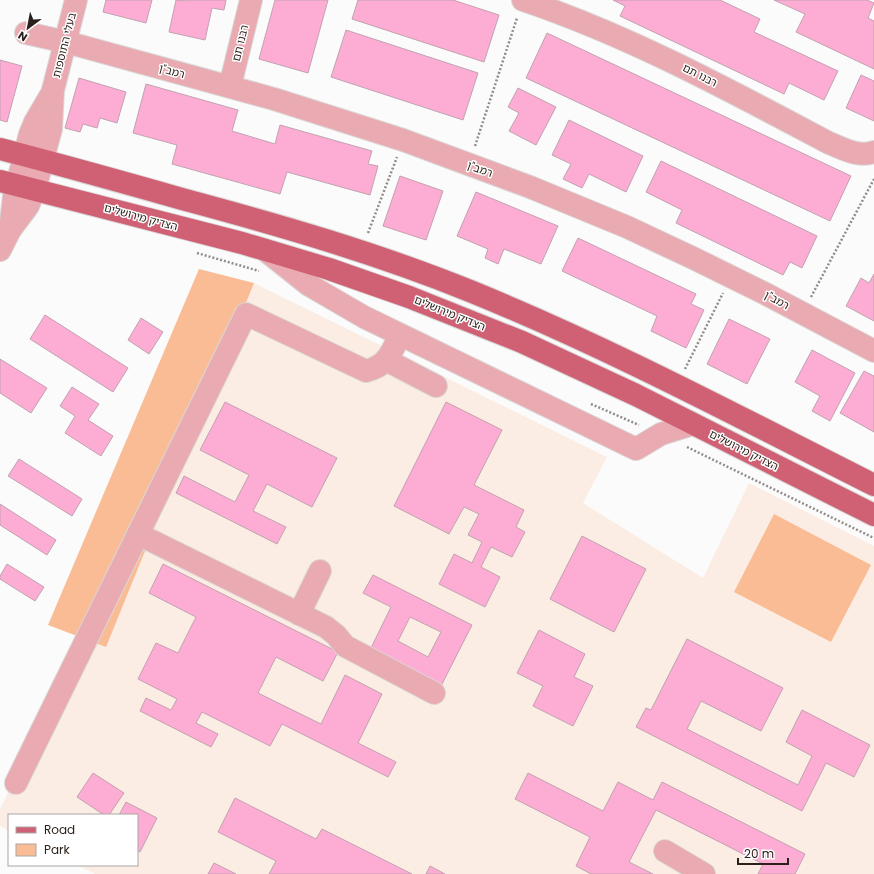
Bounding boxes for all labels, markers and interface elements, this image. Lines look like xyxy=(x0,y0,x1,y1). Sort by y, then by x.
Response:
north arrow xyxy=(8,8,48,48)
street label: בעלי התוספות xyxy=(48,11,80,79)
street label: רבנו תם xyxy=(228,23,252,63)
text: N xyxy=(15,28,30,45)
street label: רבנו תם xyxy=(680,59,720,91)
street label: רמב"ן xyxy=(157,60,187,82)
street label: רמב"ן xyxy=(465,157,495,181)
street label: הצדיק מירושלים xyxy=(103,200,180,235)
street label: רמב"ן xyxy=(762,287,792,313)
street label: הצדיק מירושלים xyxy=(412,291,488,335)
street label: הצדיק מירושלים xyxy=(707,426,781,474)
legend xyxy=(8,814,138,866)
text: Road xyxy=(44,821,75,838)
scale bar xyxy=(738,840,788,866)
text: Park xyxy=(44,841,71,858)
text: 20 m xyxy=(744,845,774,862)

